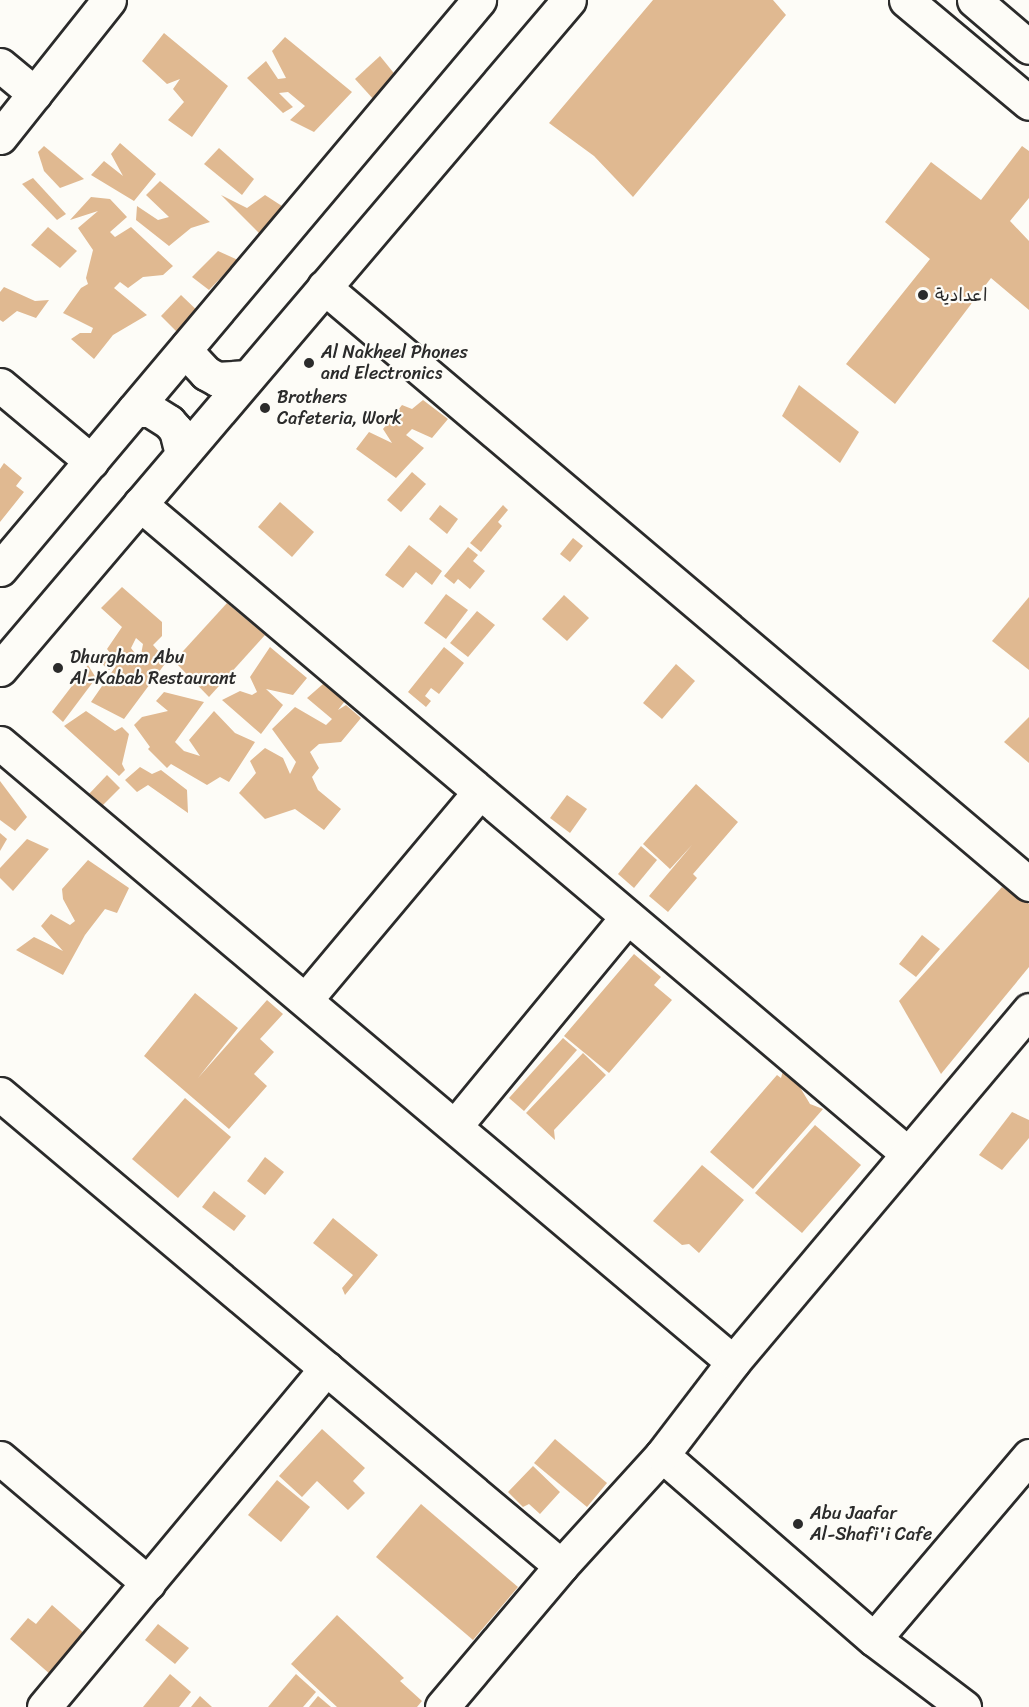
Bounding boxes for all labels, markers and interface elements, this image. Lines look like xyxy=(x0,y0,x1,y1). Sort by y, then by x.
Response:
place label: اعدادية xyxy=(935,284,987,306)
marker: اعدادية xyxy=(916,288,930,302)
place label: Al Nakheel Phones and Electronics xyxy=(321,342,467,385)
marker: Al Nakheel Phones and Electronics xyxy=(302,356,316,370)
place label: Brothers Cafeteria, Work xyxy=(277,387,402,430)
marker: Brothers Cafeteria, Work xyxy=(258,401,272,415)
place label: Dhurgham Abu Al-Kabab Restaurant xyxy=(70,647,237,690)
marker: Dhurgham Abu Al-Kabab Restaurant xyxy=(51,661,65,675)
place label: Abu Jaafar Al-Shafi'i Cafe xyxy=(810,1503,932,1546)
marker: Abu Jaafar Al-Shafi'i Cafe xyxy=(791,1517,805,1531)

